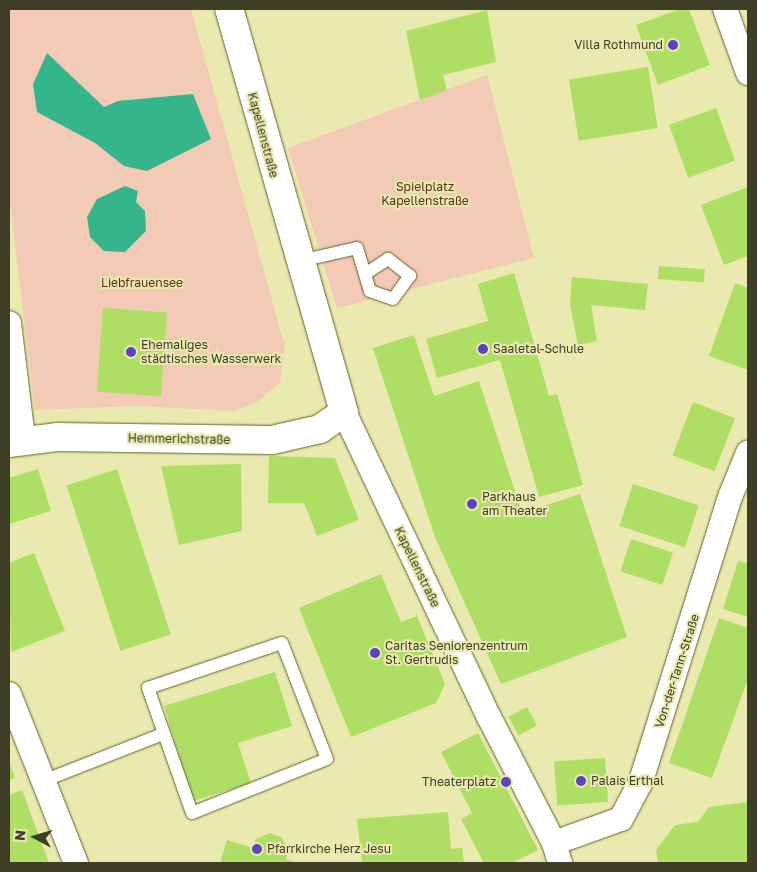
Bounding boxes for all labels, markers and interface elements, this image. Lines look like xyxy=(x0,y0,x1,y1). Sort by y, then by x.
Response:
place label: Villa Rothmund xyxy=(574,38,663,52)
marker: Villa Rothmund xyxy=(667,39,679,51)
street label: Kapellenstraße xyxy=(245,91,281,179)
park label: Spielplatz Kapellenstraße xyxy=(381,180,469,208)
park label: Liebfrauensee xyxy=(101,276,183,290)
place label: Ehemaliges städtisches Wasserwerk xyxy=(141,338,281,366)
place label: Saaletal-Schule xyxy=(493,342,584,356)
marker: Saaletal-Schule xyxy=(477,343,489,355)
marker: Ehemaliges städtisches Wasserwerk xyxy=(125,346,137,358)
street label: Hemmerichstraße xyxy=(128,431,230,447)
place label: Parkhaus am Theater xyxy=(482,490,547,518)
marker: Parkhaus am Theater xyxy=(466,498,478,510)
street label: Kapellenstraße xyxy=(391,524,443,610)
street label: Von-der-Tann-Straße xyxy=(652,612,702,730)
place label: Caritas Seniorenzentrum St. Gertrudis xyxy=(385,639,528,667)
marker: Caritas Seniorenzentrum St. Gertrudis xyxy=(369,647,381,659)
place label: Palais Erthal xyxy=(591,774,664,788)
place label: Theaterplatz xyxy=(422,775,496,789)
marker: Palais Erthal xyxy=(575,775,587,787)
marker: Theaterplatz xyxy=(500,776,512,788)
north arrow xyxy=(10,812,60,862)
text: N xyxy=(11,829,29,842)
place label: Pfarrkirche Herz Jesu xyxy=(267,842,391,856)
marker: Pfarrkirche Herz Jesu xyxy=(251,843,263,855)

